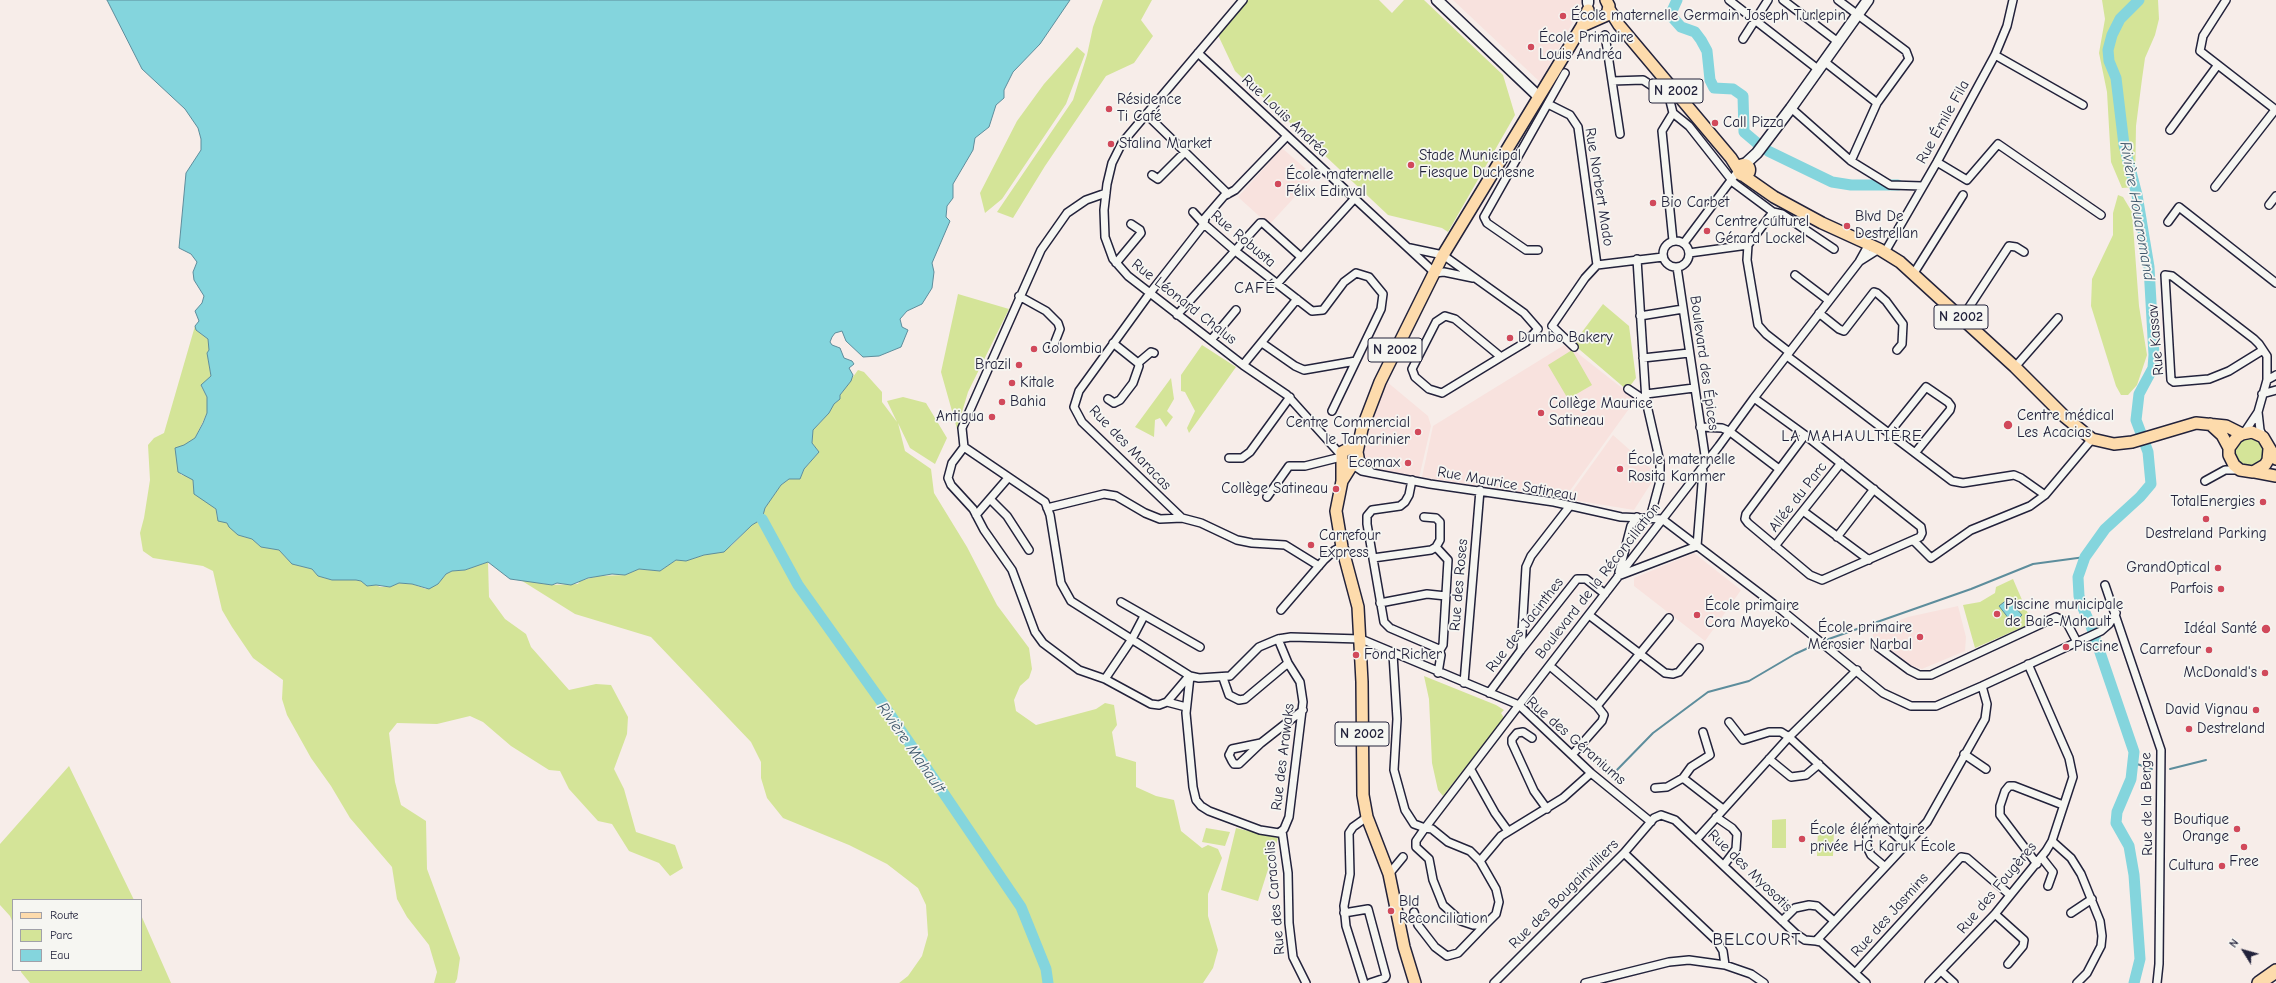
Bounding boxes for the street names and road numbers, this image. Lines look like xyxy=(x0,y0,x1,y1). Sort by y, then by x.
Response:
street label: Rue Louis Andréa xyxy=(1238,71,1332,161)
street label: Rue Émile Fila xyxy=(1913,77,1973,167)
road number: N 2002 xyxy=(1649,79,1703,103)
street label: Rue Norbert Mado xyxy=(1581,126,1617,248)
street label: Rue Robusta xyxy=(1207,207,1279,271)
street label: Rue Léonard Chalus xyxy=(1128,255,1240,349)
street label: Boulevard des Épices xyxy=(1686,294,1722,432)
street label: Rue Kassav xyxy=(2144,303,2168,377)
road number: N 2002 xyxy=(1934,305,1988,329)
road number: N 2002 xyxy=(1368,338,1422,362)
street label: Rue des Maracas xyxy=(1085,402,1175,494)
street label: Allée du Parc xyxy=(1765,458,1831,536)
street label: Rue Maurice Satineau xyxy=(1436,463,1578,505)
street label: Boulevard de la Réconciliation xyxy=(1531,499,1665,663)
street label: Rue des Roses xyxy=(1446,538,1472,632)
street label: Rue des Jacinthes xyxy=(1482,574,1568,676)
street label: Rue des Géraniums xyxy=(1523,693,1629,789)
street label: Rue des Arawaks xyxy=(1267,702,1299,812)
road number: N 2002 xyxy=(1335,722,1389,746)
street label: Rue de la Berge xyxy=(2137,752,2157,856)
street label: Rue des Myosotis xyxy=(1704,826,1796,916)
street label: Rue des Bougainvilliers xyxy=(1505,835,1623,953)
street label: Rue des Fougères xyxy=(1953,838,2041,938)
street label: Rue des Caracolis xyxy=(1261,840,1289,956)
street label: Rue des Jasmins xyxy=(1848,869,1932,961)

